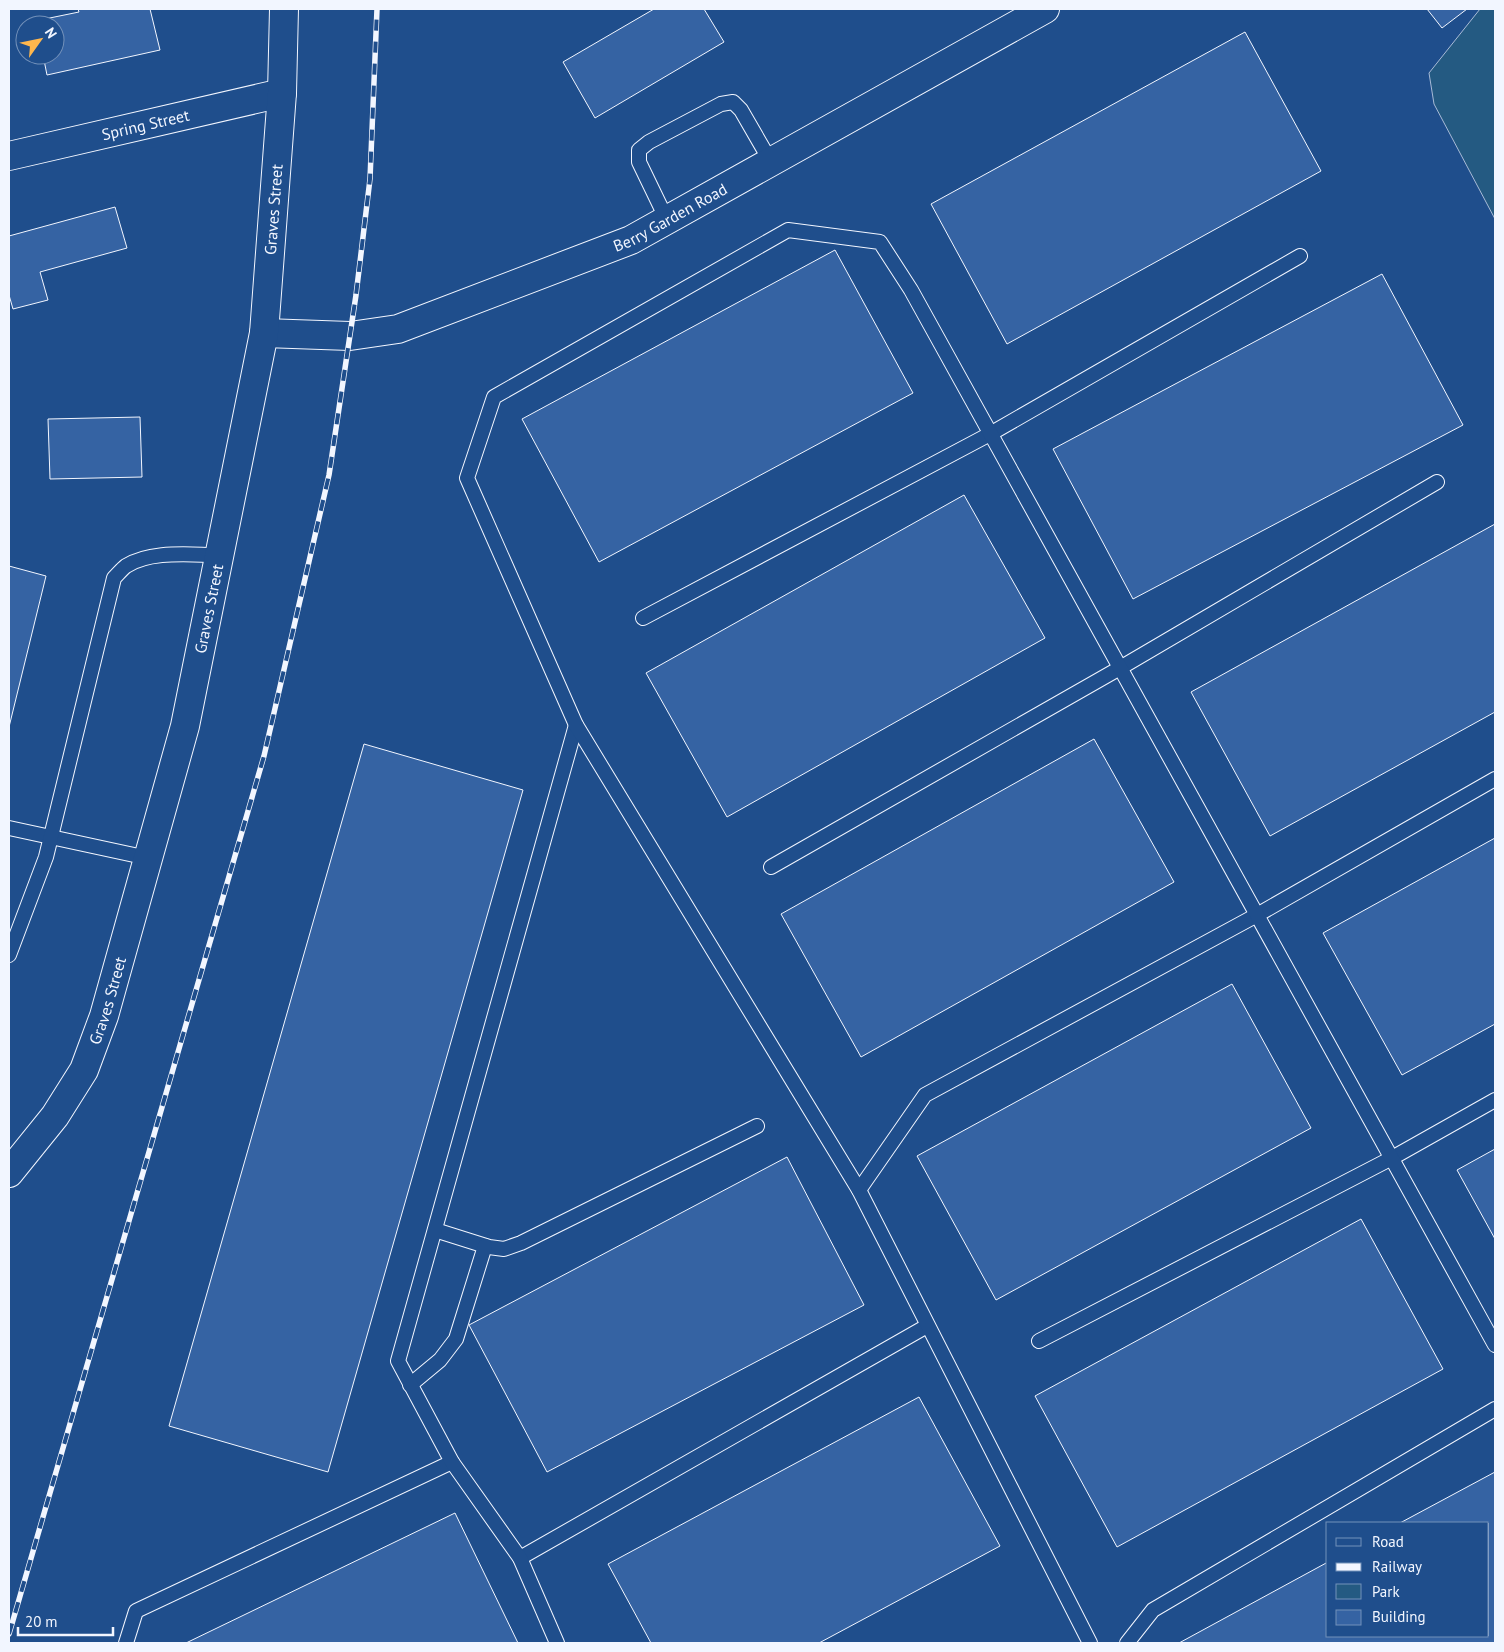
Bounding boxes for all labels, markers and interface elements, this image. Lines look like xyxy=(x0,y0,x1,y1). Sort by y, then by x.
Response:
north arrow xyxy=(15,15,65,65)
text: N xyxy=(41,24,61,42)
street label: Spring Street xyxy=(100,105,192,144)
street label: Graves Street xyxy=(260,163,287,256)
street label: Berry Garden Road xyxy=(610,179,730,256)
street label: Graves Street xyxy=(190,562,227,655)
street label: Graves Street xyxy=(84,954,130,1047)
legend xyxy=(1326,1522,1489,1637)
text: Road xyxy=(1372,1532,1404,1551)
text: Railway xyxy=(1372,1557,1422,1576)
text: Park xyxy=(1372,1582,1400,1601)
scale bar xyxy=(18,1604,112,1636)
text: Building xyxy=(1372,1607,1426,1626)
text: 20 m xyxy=(25,1612,58,1631)

